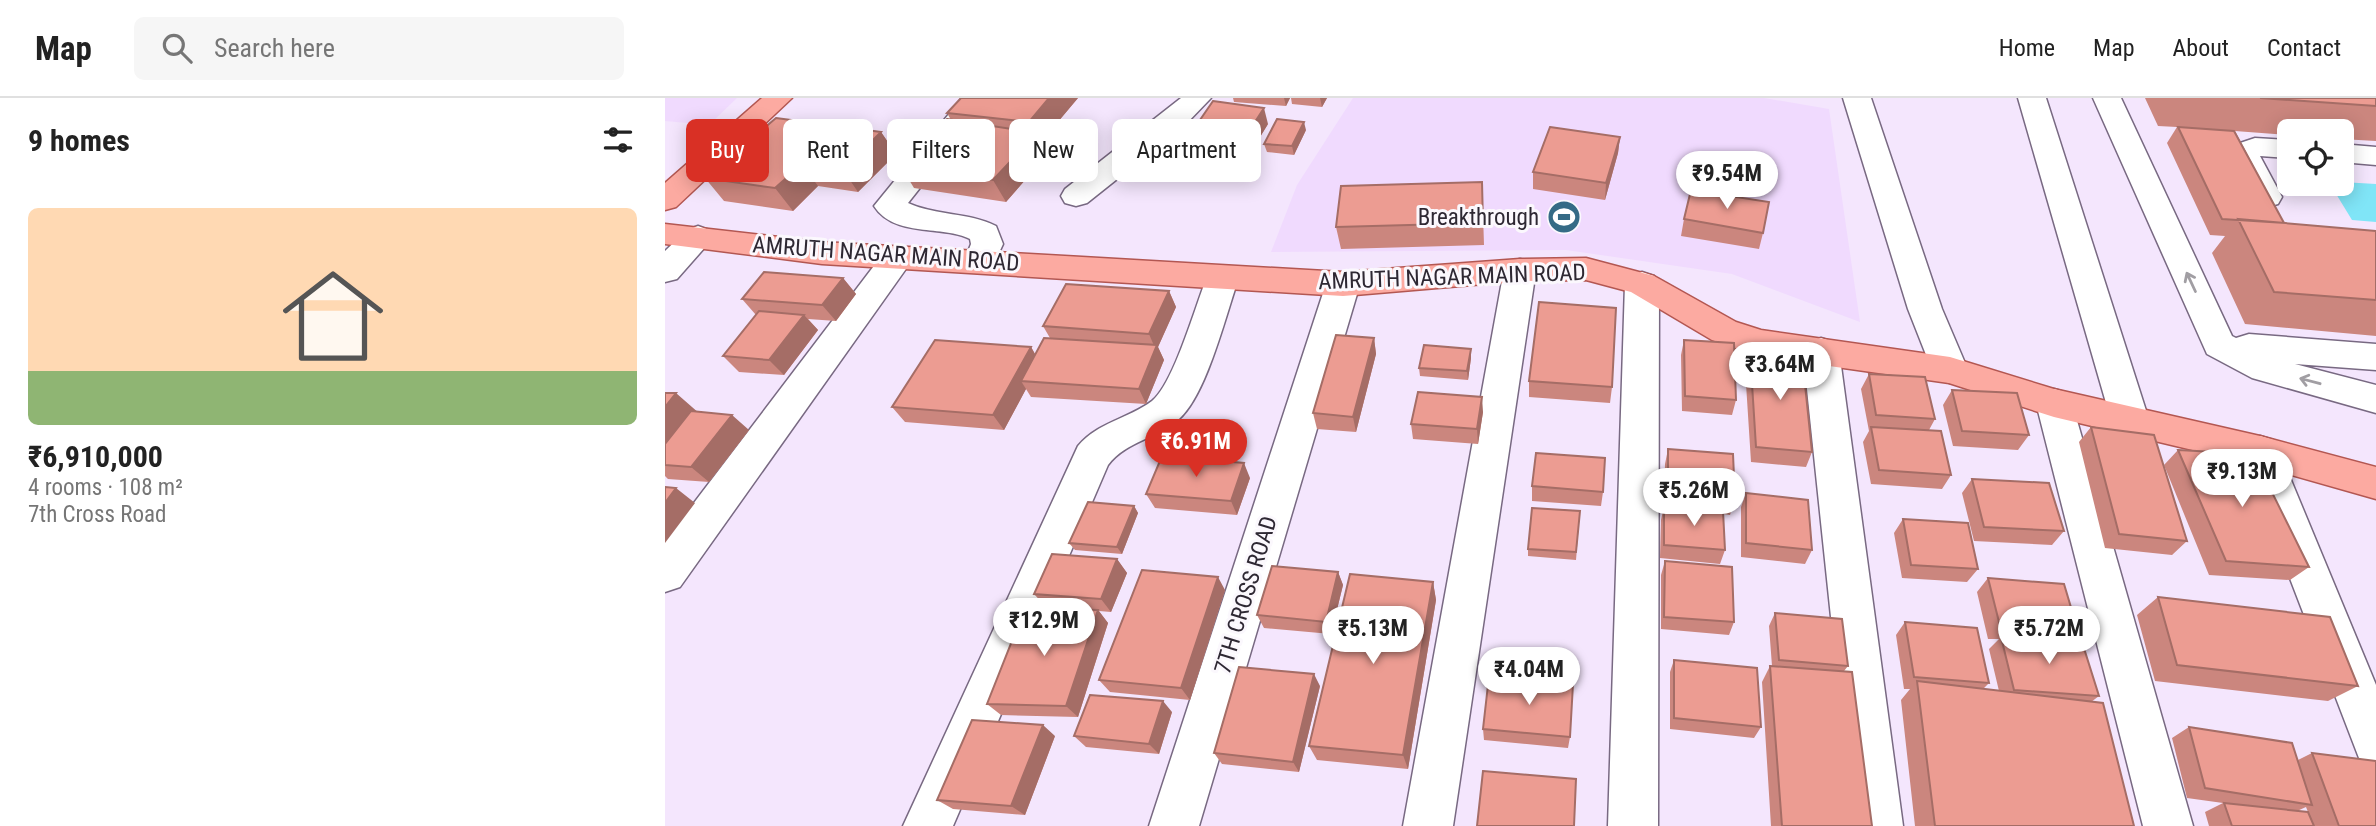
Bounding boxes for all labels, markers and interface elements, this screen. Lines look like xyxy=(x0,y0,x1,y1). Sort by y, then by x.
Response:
search box xyxy=(134,17,624,80)
text: Map xyxy=(35,29,92,68)
icon: search xyxy=(158,29,196,67)
text: Search here xyxy=(214,33,335,63)
text: Home xyxy=(1999,34,2055,62)
text: Map xyxy=(2093,34,2135,62)
text: About xyxy=(2173,34,2229,62)
text: Contact xyxy=(2267,34,2341,62)
chip: Buy xyxy=(686,119,769,182)
chip: Rent xyxy=(783,119,873,182)
chip: Filters xyxy=(887,119,995,182)
chip: New xyxy=(1009,119,1098,182)
chip: Apartment xyxy=(1112,119,1261,182)
map controls xyxy=(2277,119,2354,196)
button: locate xyxy=(2277,119,2354,196)
icon: filters xyxy=(599,121,637,159)
text: 9 homes xyxy=(28,123,130,158)
pin: ₹9.54M xyxy=(1670,152,1784,211)
text: ₹9.54M xyxy=(1692,160,1762,187)
sports icon: Breakthrough xyxy=(1545,198,1583,236)
place label: Breakthrough xyxy=(1418,204,1539,231)
street label: AMRUTH NAGAR MAIN ROAD xyxy=(752,231,1020,277)
icon: home xyxy=(270,253,396,379)
street label: AMRUTH NAGAR MAIN ROAD xyxy=(1318,259,1586,295)
one-way arrow xyxy=(2184,272,2197,294)
pin: ₹3.64M xyxy=(1723,342,1837,402)
text: ₹3.64M xyxy=(1745,351,1815,378)
one-way arrow xyxy=(2299,374,2321,387)
pin: ₹6.91M xyxy=(1139,420,1253,479)
text: ₹6.91M xyxy=(1161,428,1231,455)
text: ₹6,910,000 xyxy=(28,439,163,474)
pin: ₹9.13M xyxy=(2185,450,2299,509)
text: ₹9.13M xyxy=(2207,458,2277,485)
pin: ₹5.26M xyxy=(1637,468,1751,528)
text: 4 rooms · 108 m² xyxy=(28,474,183,501)
text: ₹5.26M xyxy=(1659,477,1729,504)
text: 7th Cross Road xyxy=(28,501,166,528)
street label: 7TH CROSS ROAD xyxy=(1209,513,1283,677)
pin: ₹12.9M xyxy=(987,598,1101,658)
pin: ₹5.13M xyxy=(1316,606,1430,666)
pin: ₹5.72M xyxy=(1992,606,2106,666)
text: ₹12.9M xyxy=(1009,607,1079,634)
text: ₹5.13M xyxy=(1338,615,1408,642)
text: ₹5.72M xyxy=(2014,615,2084,642)
pin: ₹4.04M xyxy=(1472,648,1586,707)
text: ₹4.04M xyxy=(1494,656,1564,683)

